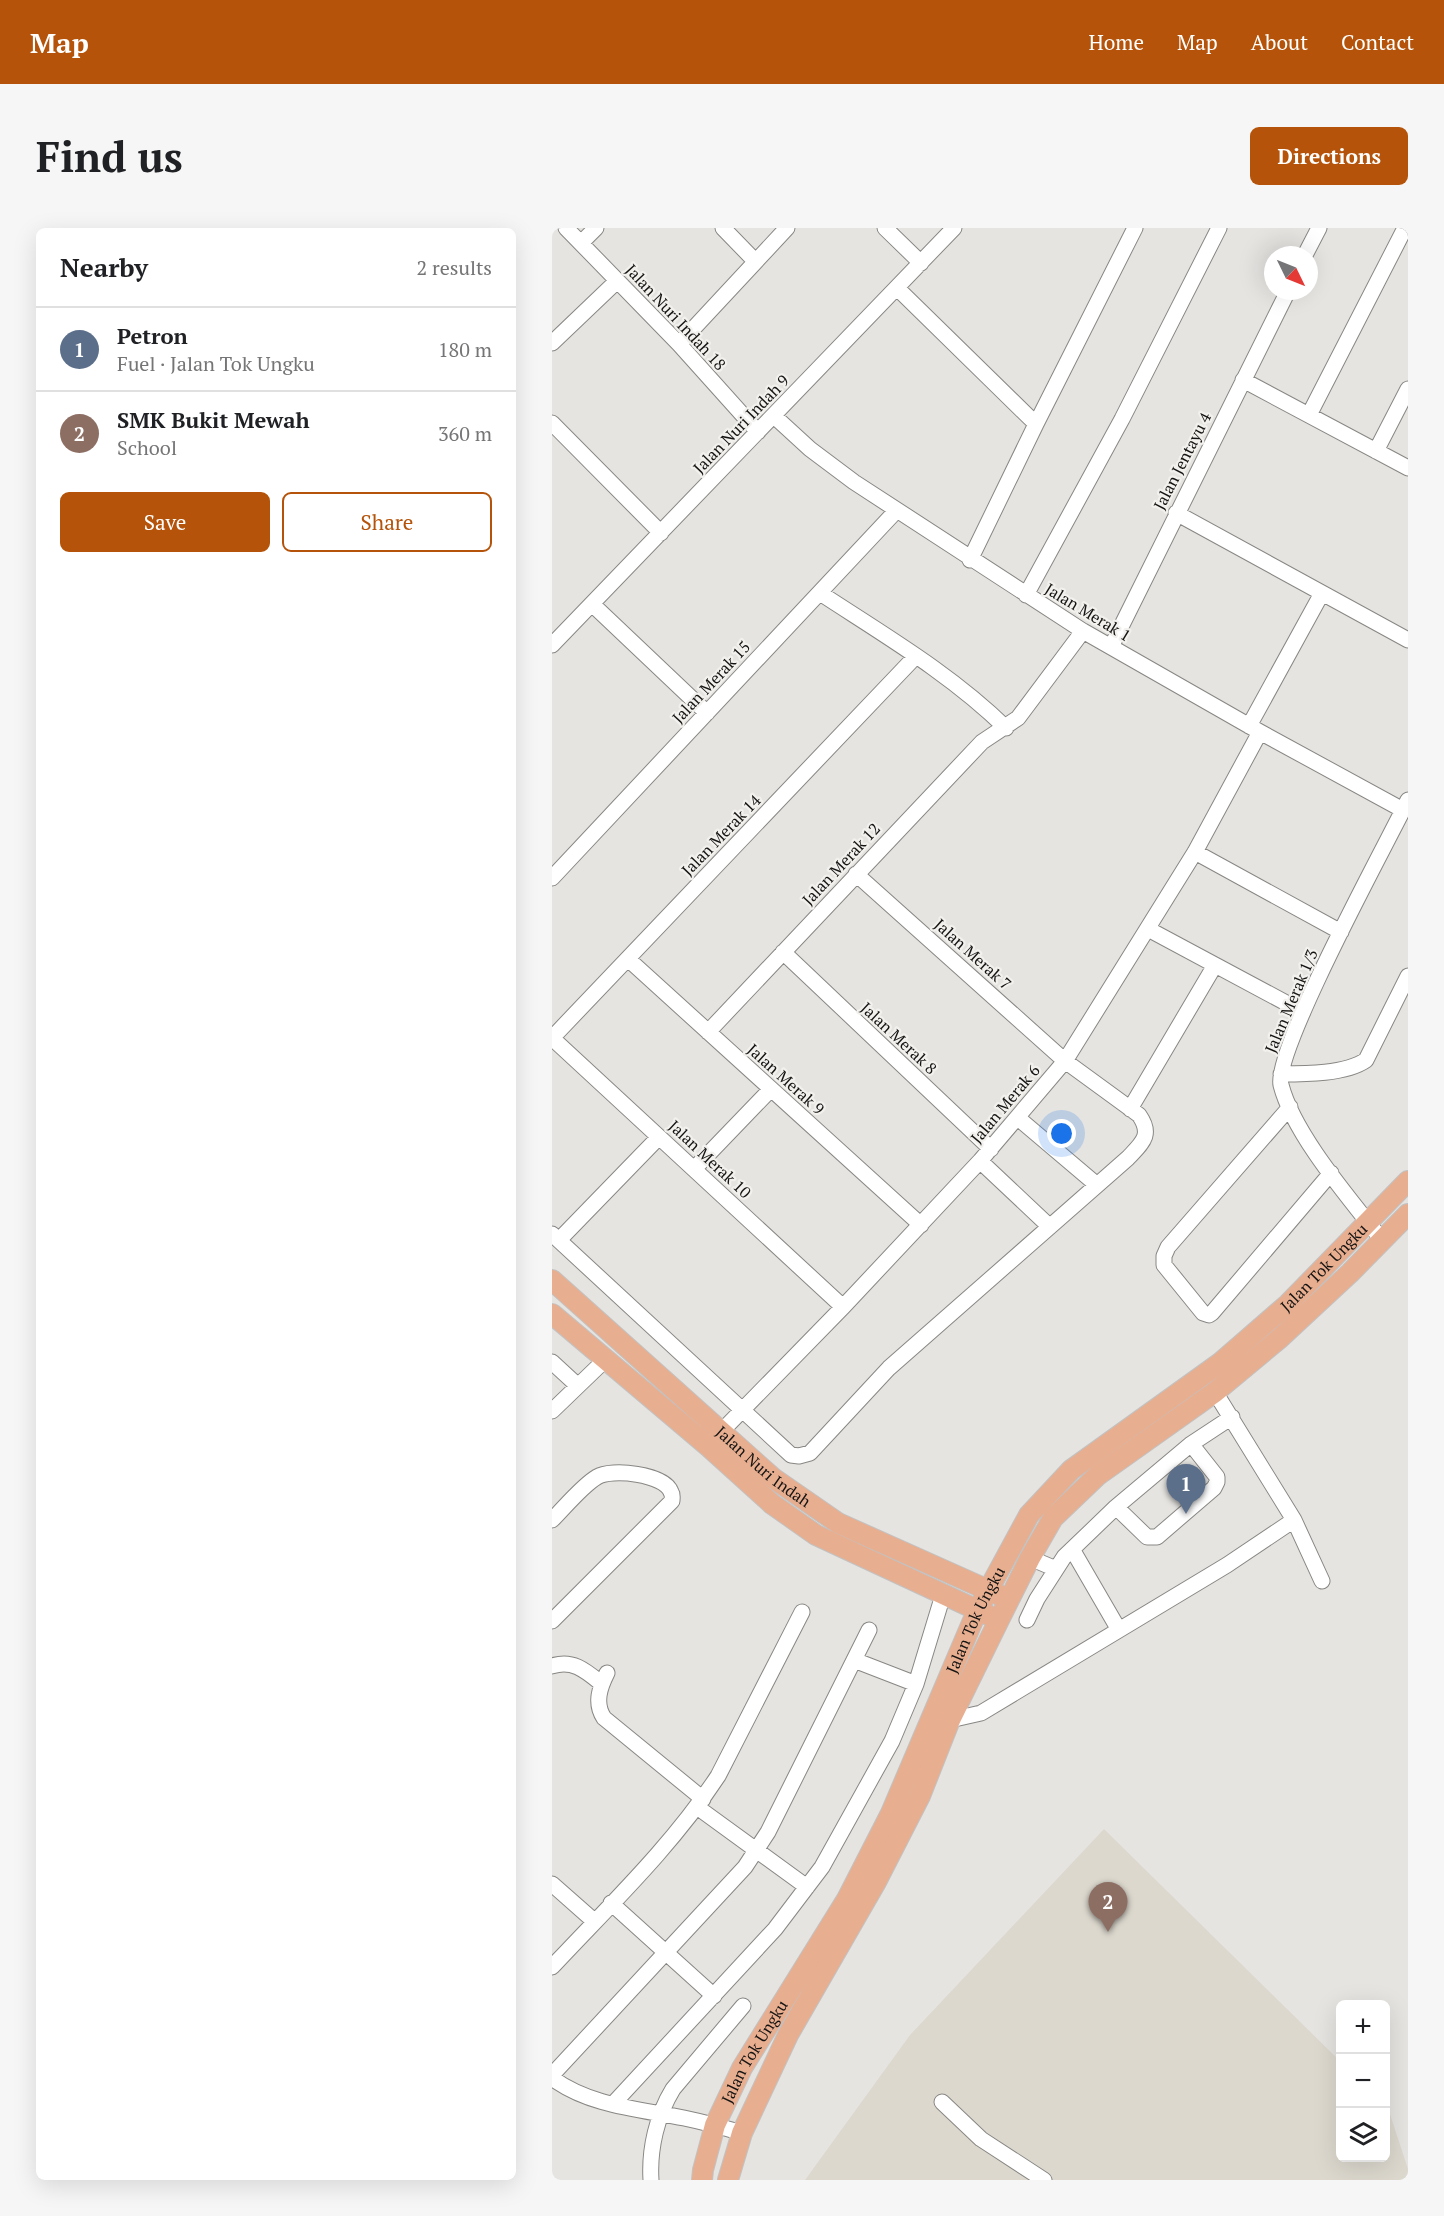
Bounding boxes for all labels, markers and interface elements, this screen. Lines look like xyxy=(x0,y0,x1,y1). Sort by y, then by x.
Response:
text: Map xyxy=(30,24,89,61)
text: Home xyxy=(1088,28,1144,56)
text: Map xyxy=(1177,28,1218,56)
text: About xyxy=(1251,28,1308,56)
text: Contact xyxy=(1341,28,1414,56)
button: Directions xyxy=(1250,127,1408,185)
text: Find us xyxy=(36,128,183,184)
north arrow xyxy=(1264,246,1318,300)
text: Nearby xyxy=(60,250,148,284)
text: 2 results xyxy=(417,254,492,281)
street label: Jalan Nuri Indah 18 xyxy=(621,259,731,375)
text: Petron xyxy=(117,321,188,350)
text: 1 xyxy=(74,336,85,363)
text: 180 m xyxy=(438,336,492,363)
text: Fuel · Jalan Tok Ungku xyxy=(117,350,315,377)
street label: Jalan Nuri Indah 9 xyxy=(688,370,794,478)
text: SMK Bukit Mewah xyxy=(117,405,310,434)
street label: Jalan Jentayu 4 xyxy=(1148,408,1216,513)
text: 2 xyxy=(74,420,85,447)
text: 360 m xyxy=(438,420,492,447)
text: School xyxy=(117,434,177,461)
button: Save xyxy=(60,492,270,552)
button: Share xyxy=(282,492,492,552)
street label: Jalan Merak 1 xyxy=(1041,578,1135,646)
street label: Jalan Merak 15 xyxy=(667,636,755,728)
street label: Jalan Merak 14 xyxy=(677,789,766,880)
street label: Jalan Merak 12 xyxy=(797,818,885,910)
street label: Jalan Merak 7 xyxy=(930,913,1016,995)
street label: Jalan Merak 1/3 xyxy=(1259,946,1323,1056)
street label: Jalan Merak 8 xyxy=(856,997,942,1079)
street label: Jalan Merak 9 xyxy=(743,1038,829,1120)
street label: Jalan Merak 6 xyxy=(966,1060,1045,1148)
street label: Jalan Merak 10 xyxy=(664,1115,756,1203)
your location xyxy=(1047,1119,1076,1148)
street label: Jalan Tok Ungku xyxy=(1276,1218,1372,1317)
street label: Jalan Nuri Indah xyxy=(711,1421,816,1512)
pin: 1 xyxy=(1166,1464,1206,1514)
street label: Jalan Tok Ungku xyxy=(941,1563,1010,1677)
pin: 2 xyxy=(1088,1882,1128,1932)
street label: Jalan Tok Ungku xyxy=(716,1996,793,2107)
map controls xyxy=(1336,2000,1390,2162)
button: + xyxy=(1336,2000,1390,2054)
button: − xyxy=(1336,2054,1390,2108)
button: layers xyxy=(1336,2108,1390,2162)

